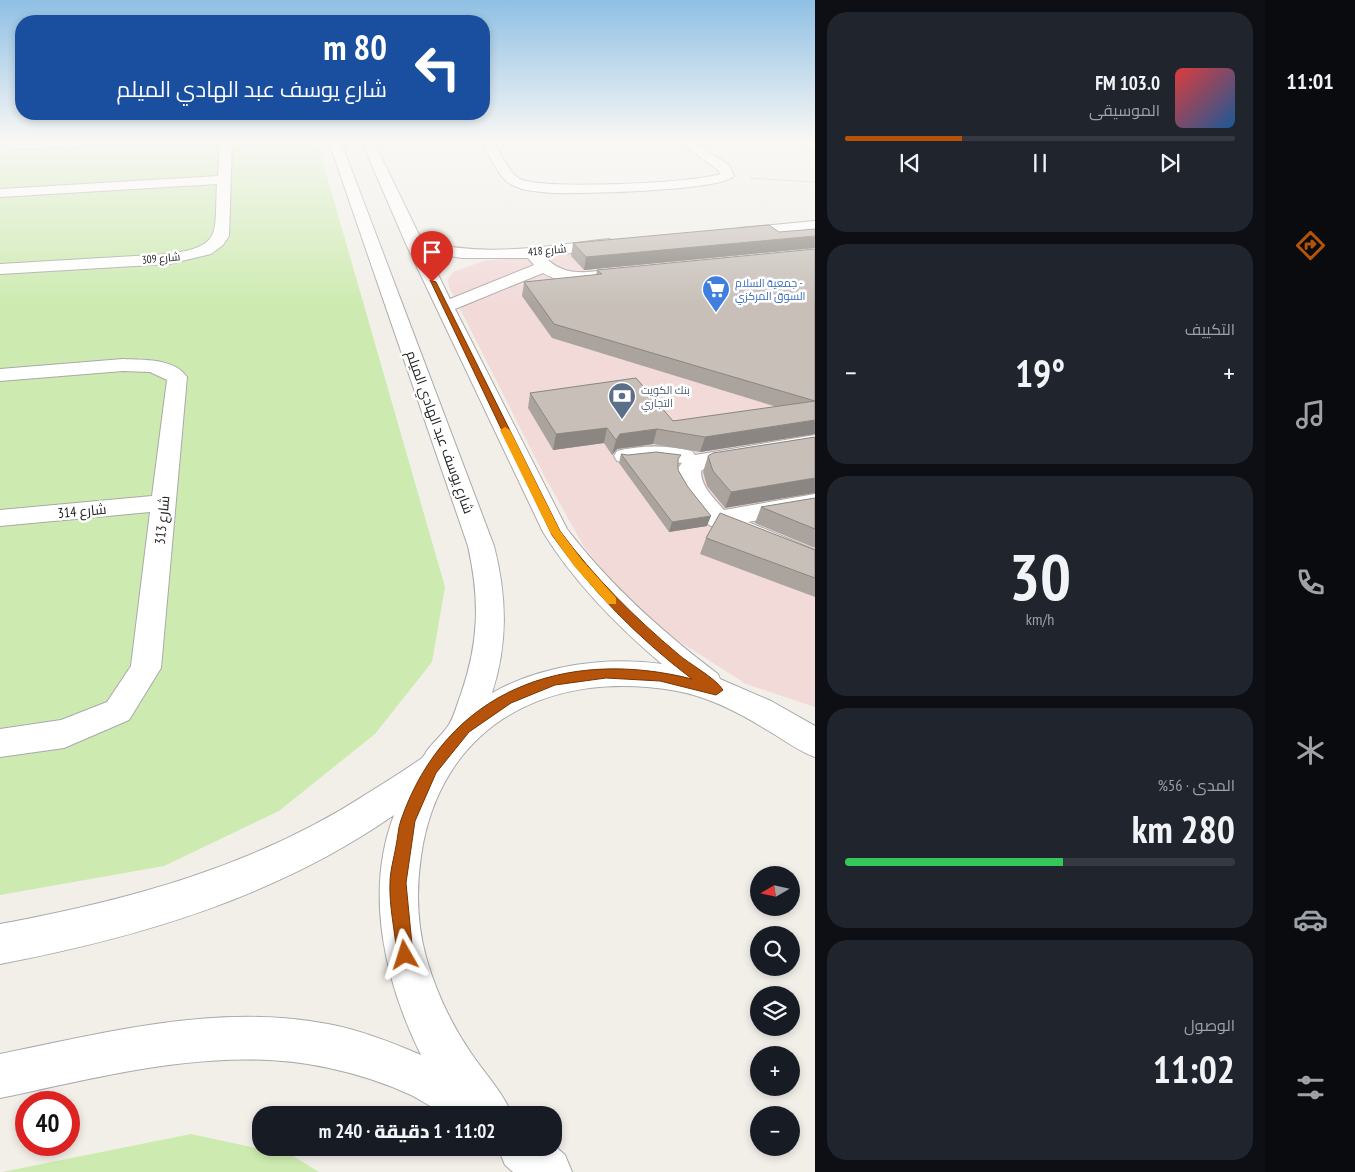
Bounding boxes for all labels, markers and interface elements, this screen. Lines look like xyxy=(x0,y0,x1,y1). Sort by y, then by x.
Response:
text: 80 m xyxy=(323,24,387,70)
icon: left xyxy=(405,35,470,100)
text: 11:01 xyxy=(1286,67,1334,95)
text: 103.0 FM xyxy=(1095,71,1160,95)
text: شارع يوسف عبد الهادي الميلم xyxy=(117,75,387,103)
text: الموسيقى xyxy=(1089,100,1160,120)
icon: previous xyxy=(896,149,924,177)
icon: pause xyxy=(1026,149,1054,177)
icon: next xyxy=(1156,149,1184,177)
icon: directions xyxy=(1293,228,1328,263)
pin xyxy=(411,231,453,282)
icon: arrive xyxy=(418,238,446,266)
street label: شارع 418 xyxy=(527,241,567,260)
street label: شارع 309 xyxy=(141,249,181,268)
supermarket icon: جمعية السلام - السوق المركزي xyxy=(701,274,731,313)
place label: جمعية السلام - السوق المركزي xyxy=(735,276,805,305)
text: التكييف xyxy=(1185,319,1235,339)
street label: شارع يوسف عبد الهادي الميلم xyxy=(399,348,478,517)
text: 19° xyxy=(1015,348,1065,397)
text: − xyxy=(845,354,857,391)
text: + xyxy=(1223,354,1235,391)
bank icon: بنك الكويت التجاري xyxy=(607,381,637,420)
place label: بنك الكويت التجاري xyxy=(641,383,690,412)
icon: music xyxy=(1293,397,1328,432)
street label: شارع 313 xyxy=(150,495,174,545)
street label: شارع 314 xyxy=(57,500,107,522)
text: 30 xyxy=(1009,534,1071,618)
icon: phone xyxy=(1293,565,1328,600)
text: km/h xyxy=(1026,609,1054,629)
icon: climate xyxy=(1293,733,1328,768)
text: المدى · 56% xyxy=(1158,775,1235,795)
text: 280 km xyxy=(1132,804,1235,853)
north arrow xyxy=(750,866,800,916)
map controls xyxy=(750,866,800,1156)
icon: car xyxy=(1293,902,1328,937)
button: search xyxy=(750,926,800,976)
position arrow xyxy=(378,928,430,980)
button: layers xyxy=(750,986,800,1036)
text: الوصول xyxy=(1184,1015,1235,1035)
text: 11:02 xyxy=(1153,1044,1235,1093)
button: + xyxy=(750,1046,800,1096)
icon: filters xyxy=(1293,1070,1328,1105)
speed limit sign: 40 xyxy=(15,1091,80,1156)
button: − xyxy=(750,1106,800,1156)
text: 11:02 · 1 دقيقة · 240 m xyxy=(319,1119,495,1143)

